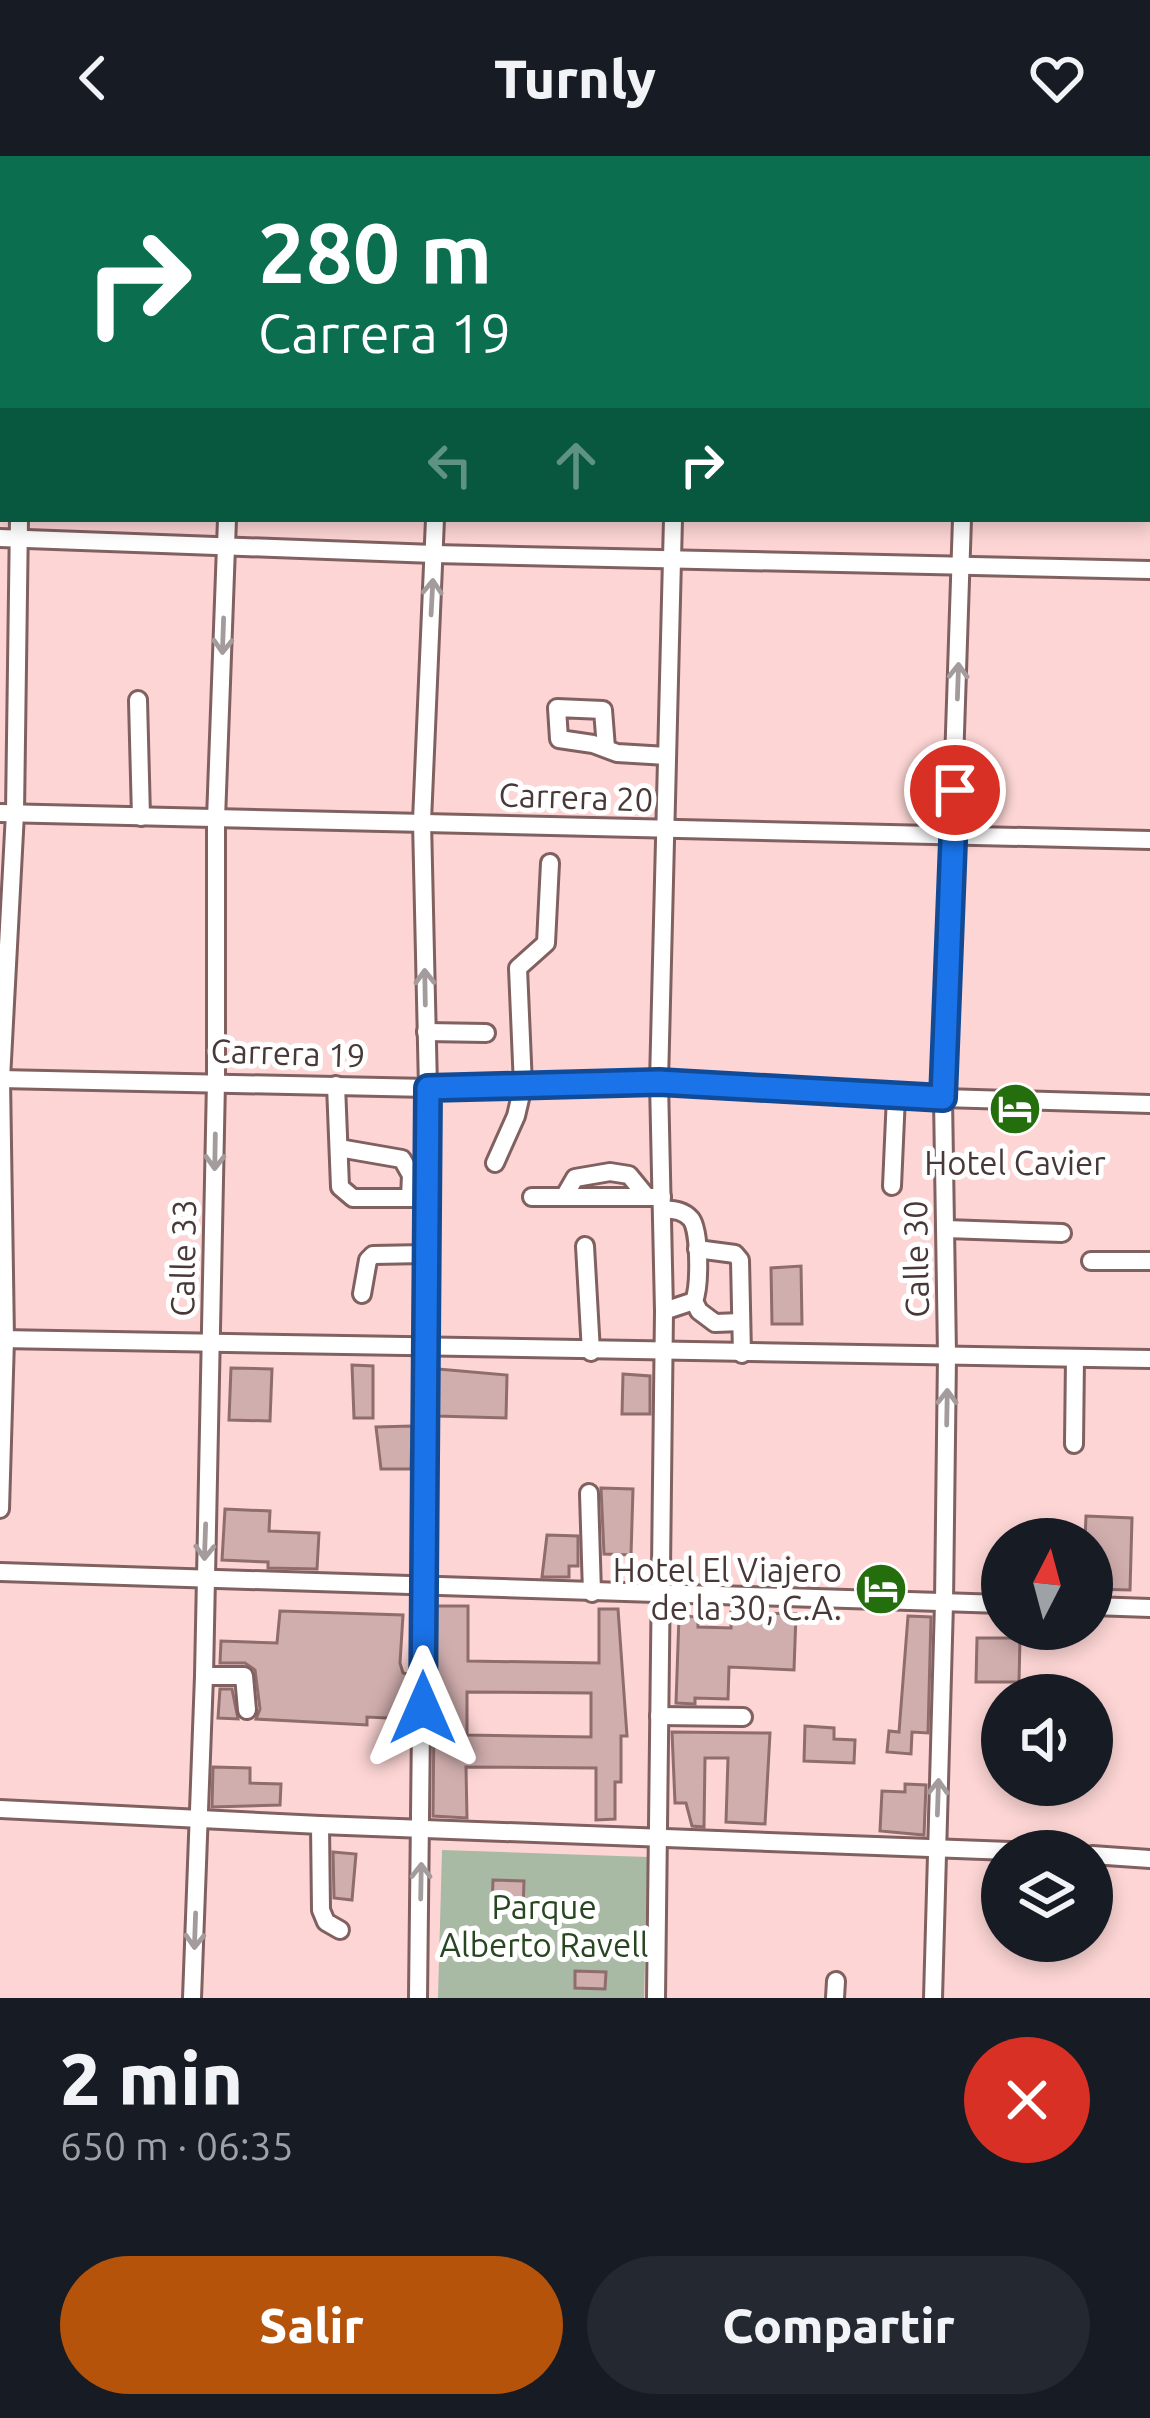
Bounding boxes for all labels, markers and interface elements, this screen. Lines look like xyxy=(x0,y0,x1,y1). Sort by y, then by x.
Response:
icon: back xyxy=(60,45,126,111)
icon: heart xyxy=(1024,45,1090,111)
text: Turnly xyxy=(494,48,656,108)
icon: right xyxy=(60,204,216,360)
text: 280 m xyxy=(258,205,492,299)
text: Carrera 19 xyxy=(258,303,511,363)
icon: left xyxy=(417,432,483,498)
icon: ahead xyxy=(543,432,609,498)
icon: right xyxy=(669,432,735,498)
one-way arrow xyxy=(421,578,444,617)
one-way arrow xyxy=(211,616,234,655)
one-way arrow xyxy=(947,662,970,701)
pin xyxy=(904,739,1006,841)
icon: arrive xyxy=(922,757,988,823)
street label: Carrera 20 xyxy=(498,775,654,818)
one-way arrow xyxy=(414,968,437,1007)
street label: Carrera 19 xyxy=(210,1031,366,1074)
hotel icon: Hotel Cavier xyxy=(987,1081,1043,1137)
one-way arrow xyxy=(204,1132,226,1171)
place label: Hotel Cavier xyxy=(924,1144,1106,1181)
street label: Calle 33 xyxy=(163,1199,202,1317)
street label: Calle 30 xyxy=(896,1200,935,1318)
one-way arrow xyxy=(935,1388,958,1427)
north arrow xyxy=(981,1518,1113,1650)
map controls xyxy=(981,1518,1113,1962)
one-way arrow xyxy=(194,1522,217,1561)
place label: Hotel El Viajero de la 30, C.A. xyxy=(613,1551,842,1626)
hotel icon: Hotel El Viajero de la 30, C.A. xyxy=(853,1561,909,1617)
position arrow xyxy=(360,1645,486,1771)
button: sound xyxy=(981,1674,1113,1806)
one-way arrow xyxy=(926,1778,949,1817)
button: layers xyxy=(981,1830,1113,1962)
one-way arrow xyxy=(409,1862,432,1901)
park label: Parque Alberto Ravell xyxy=(440,1888,648,1963)
one-way arrow xyxy=(183,1911,206,1950)
button: close xyxy=(964,2037,1090,2163)
text: 2 min xyxy=(60,2038,243,2119)
text: 650 m · 06:35 xyxy=(60,2124,294,2167)
button: Salir xyxy=(60,2256,563,2394)
button: Compartir xyxy=(587,2256,1090,2394)

